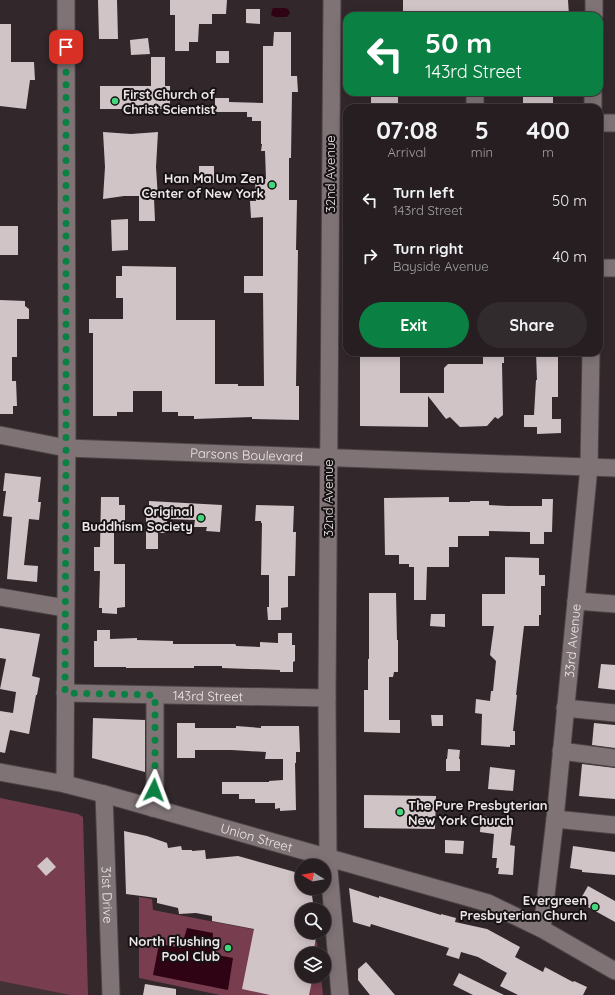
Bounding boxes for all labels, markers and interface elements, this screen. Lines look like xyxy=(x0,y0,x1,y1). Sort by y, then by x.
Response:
text: 50 m xyxy=(425,25,492,60)
icon: left xyxy=(359,28,411,80)
pin xyxy=(49,30,83,64)
icon: arrive xyxy=(55,36,77,58)
text: 143rd Street xyxy=(425,60,522,83)
place label: First Church of Christ Scientist xyxy=(123,86,216,117)
marker: First Church of Christ Scientist xyxy=(110,96,120,106)
text: 07:08 xyxy=(376,115,438,145)
text: 5 xyxy=(475,115,489,145)
text: 400 xyxy=(526,115,570,145)
street label: 32nd Avenue xyxy=(322,135,338,213)
text: Arrival xyxy=(387,144,426,160)
text: min xyxy=(471,144,493,160)
text: m xyxy=(542,144,554,160)
place label: Han Ma Um Zen Center of New York xyxy=(142,170,264,201)
marker: Han Ma Um Zen Center of New York xyxy=(267,180,277,190)
text: Turn left xyxy=(393,183,455,202)
icon: left xyxy=(359,189,381,211)
text: 50 m xyxy=(552,191,587,210)
text: 143rd Street xyxy=(393,202,463,218)
text: Turn right xyxy=(393,239,464,258)
icon: right xyxy=(359,245,381,267)
text: 40 m xyxy=(552,247,587,266)
text: Bayside Avenue xyxy=(393,258,489,274)
button: Exit xyxy=(359,302,469,348)
button: Share xyxy=(477,302,587,348)
street label: Parsons Boulevard xyxy=(190,445,303,465)
street label: 32nd Avenue xyxy=(320,459,336,537)
place label: Original Buddhism Society xyxy=(82,503,193,534)
marker: Original Buddhism Society xyxy=(196,513,206,523)
street label: 33rd Avenue xyxy=(561,603,584,678)
street label: 143rd Street xyxy=(173,687,243,704)
position arrow xyxy=(133,769,175,811)
place label: The Pure Presbyterian New York Church xyxy=(408,797,548,828)
marker: The Pure Presbyterian New York Church xyxy=(395,807,405,817)
street label: Union Street xyxy=(219,820,294,855)
north arrow xyxy=(295,859,331,895)
map controls xyxy=(295,859,331,983)
street label: 31st Drive xyxy=(99,866,117,924)
place label: Evergreen Presbyterian Church xyxy=(460,892,587,923)
marker: Evergreen Presbyterian Church xyxy=(590,902,600,912)
button: search xyxy=(295,903,331,939)
place label: North Flushing Pool Club xyxy=(129,933,220,964)
marker: North Flushing Pool Club xyxy=(223,943,233,953)
button: layers xyxy=(295,947,331,983)

